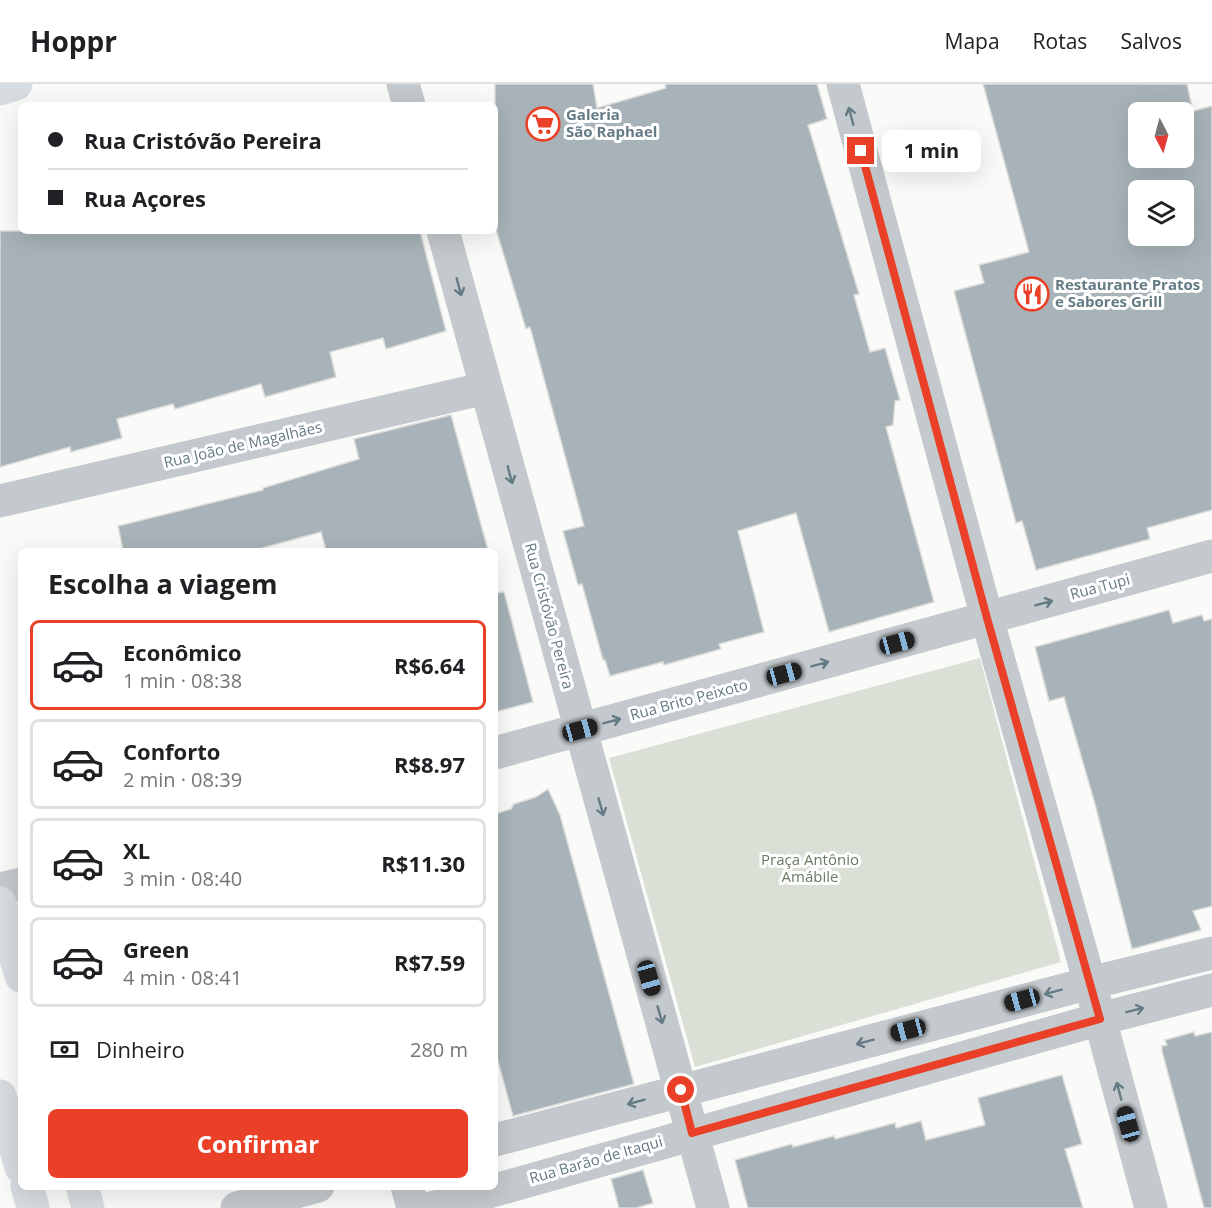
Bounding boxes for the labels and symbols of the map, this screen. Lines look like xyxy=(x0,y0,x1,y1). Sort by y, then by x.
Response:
north arrow xyxy=(1128,102,1194,168)
place label: Galeria São Raphael xyxy=(566,104,657,141)
supermarket icon: Galeria São Raphael xyxy=(525,106,561,142)
one-way arrow xyxy=(845,107,856,126)
callout: 1 min xyxy=(882,130,981,172)
route end xyxy=(847,137,874,164)
place label: Restaurante Pratos e Sabores Grill xyxy=(1055,274,1200,311)
restaurant icon: Restaurante Pratos e Sabores Grill xyxy=(1014,276,1050,312)
one-way arrow xyxy=(454,278,465,297)
street label: Rua João de Magalhães xyxy=(162,416,324,472)
one-way arrow xyxy=(505,466,517,485)
street label: Rua Cristóvão Pereira xyxy=(521,540,579,691)
street label: Rua Tupi xyxy=(1068,568,1132,604)
one-way arrow xyxy=(1034,597,1053,608)
car xyxy=(877,630,917,656)
one-way arrow xyxy=(811,658,830,669)
car xyxy=(764,661,804,687)
street label: Rua Brito Peixoto xyxy=(628,674,750,724)
one-way arrow xyxy=(602,715,621,727)
car xyxy=(560,717,600,743)
one-way arrow xyxy=(596,797,608,816)
park label: Praça Antônio Amábile xyxy=(761,849,859,886)
car xyxy=(635,958,663,998)
car xyxy=(1002,987,1042,1013)
one-way arrow xyxy=(1044,987,1063,999)
one-way arrow xyxy=(1125,1003,1144,1015)
one-way arrow xyxy=(654,1005,666,1024)
car xyxy=(888,1017,928,1043)
one-way arrow xyxy=(856,1036,875,1048)
route start xyxy=(667,1076,694,1103)
one-way arrow xyxy=(1113,1082,1125,1101)
one-way arrow xyxy=(626,1097,645,1108)
car xyxy=(1115,1104,1141,1144)
street label: Rua Barão de Itaqui xyxy=(527,1130,665,1188)

